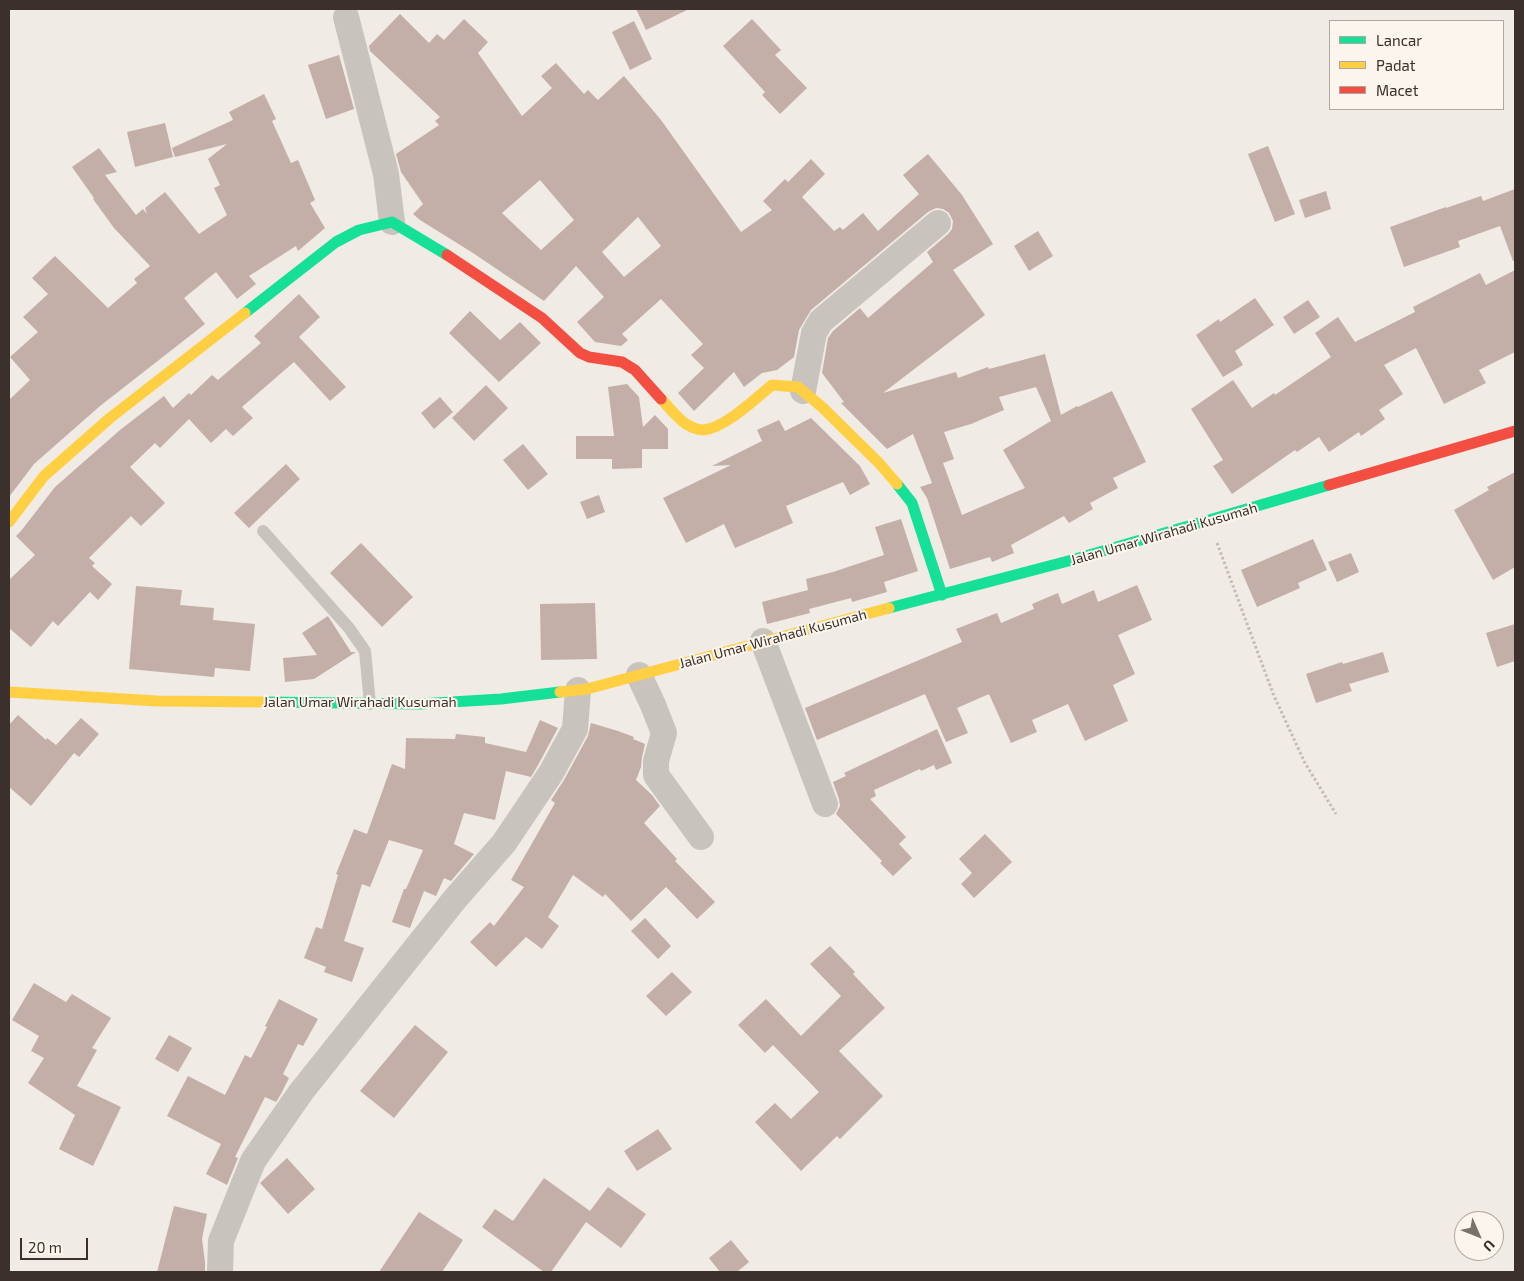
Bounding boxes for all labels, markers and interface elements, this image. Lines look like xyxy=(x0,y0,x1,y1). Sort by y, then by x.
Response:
legend xyxy=(1329,20,1504,110)
text: Lancar xyxy=(1376,31,1422,49)
text: Padat xyxy=(1376,56,1416,74)
text: Macet xyxy=(1376,81,1418,99)
street label: Jalan Umar Wirahadi Kusumah xyxy=(1069,499,1259,569)
street label: Jalan Umar Wirahadi Kusumah xyxy=(677,606,869,672)
street label: Jalan Umar Wirahadi Kusumah xyxy=(263,694,457,710)
north arrow xyxy=(1454,1211,1504,1261)
scale bar xyxy=(22,1228,90,1260)
text: U xyxy=(1480,1237,1499,1255)
text: 20 m xyxy=(28,1238,62,1256)

